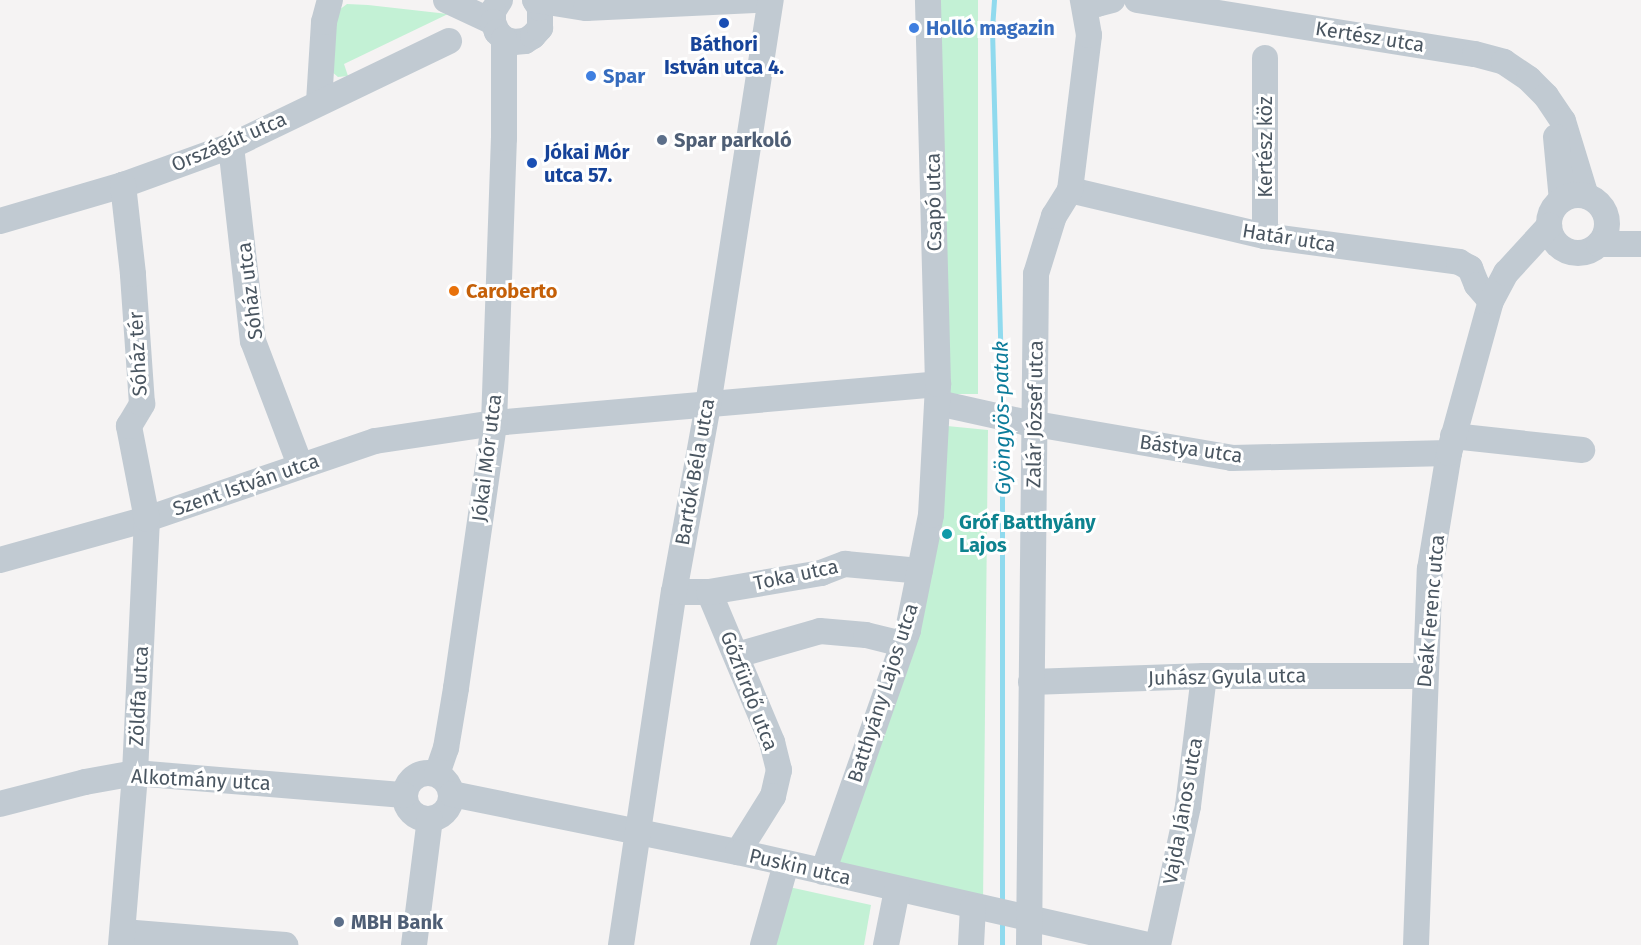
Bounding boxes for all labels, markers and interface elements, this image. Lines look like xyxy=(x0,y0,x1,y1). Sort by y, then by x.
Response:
marker: Báthori István utca 4. xyxy=(717,16,731,30)
place label: Holló magazin xyxy=(926,16,1055,40)
street label: Kertész utca xyxy=(1314,17,1426,57)
marker: Holló magazin xyxy=(907,21,921,35)
place label: Báthori István utca 4. xyxy=(664,33,784,80)
place label: Spar xyxy=(603,64,645,88)
marker: Spar xyxy=(584,69,598,83)
street label: Kertész köz xyxy=(1253,96,1277,198)
street label: Országút utca xyxy=(168,107,290,177)
place label: Spar parkoló xyxy=(674,128,792,152)
marker: Spar parkoló xyxy=(655,133,669,147)
place label: Jókai Mór utca 57. xyxy=(544,140,630,187)
street label: Csapó utca xyxy=(921,152,947,252)
marker: Jókai Mór utca 57. xyxy=(525,156,539,170)
street label: Határ utca xyxy=(1241,219,1337,257)
street label: Sóház utca xyxy=(232,241,268,341)
place label: Caroberto xyxy=(466,279,557,303)
marker: Caroberto xyxy=(447,284,461,298)
street label: Sóház tér xyxy=(124,311,152,397)
street label: Zalár József utca xyxy=(1022,340,1048,488)
water label: Gyöngyös-patak xyxy=(988,341,1016,495)
street label: Jókai Mór utca xyxy=(467,393,507,523)
street label: Bartók Béla utca xyxy=(670,397,720,547)
street label: Bástya utca xyxy=(1138,430,1244,468)
street label: Szent István utca xyxy=(170,449,322,521)
place label: Gróf Batthyány Lajos xyxy=(959,510,1096,557)
marker: Gróf Batthyány Lajos xyxy=(940,527,954,541)
street label: Deák Ferenc utca xyxy=(1412,534,1450,688)
street label: Toka utca xyxy=(752,554,840,596)
street label: Batthyány Lajos utca xyxy=(843,600,923,786)
street label: Gőzfürdő utca xyxy=(715,628,783,754)
street label: Zöldfa utca xyxy=(124,645,154,747)
street label: Juhász Gyula utca xyxy=(1148,664,1306,690)
street label: Vajda János utca xyxy=(1158,736,1208,886)
street label: Alkotmány utca xyxy=(131,764,271,796)
street label: Puskin utca xyxy=(747,844,853,890)
place label: MBH Bank xyxy=(351,910,443,934)
marker: MBH Bank xyxy=(332,915,346,929)

